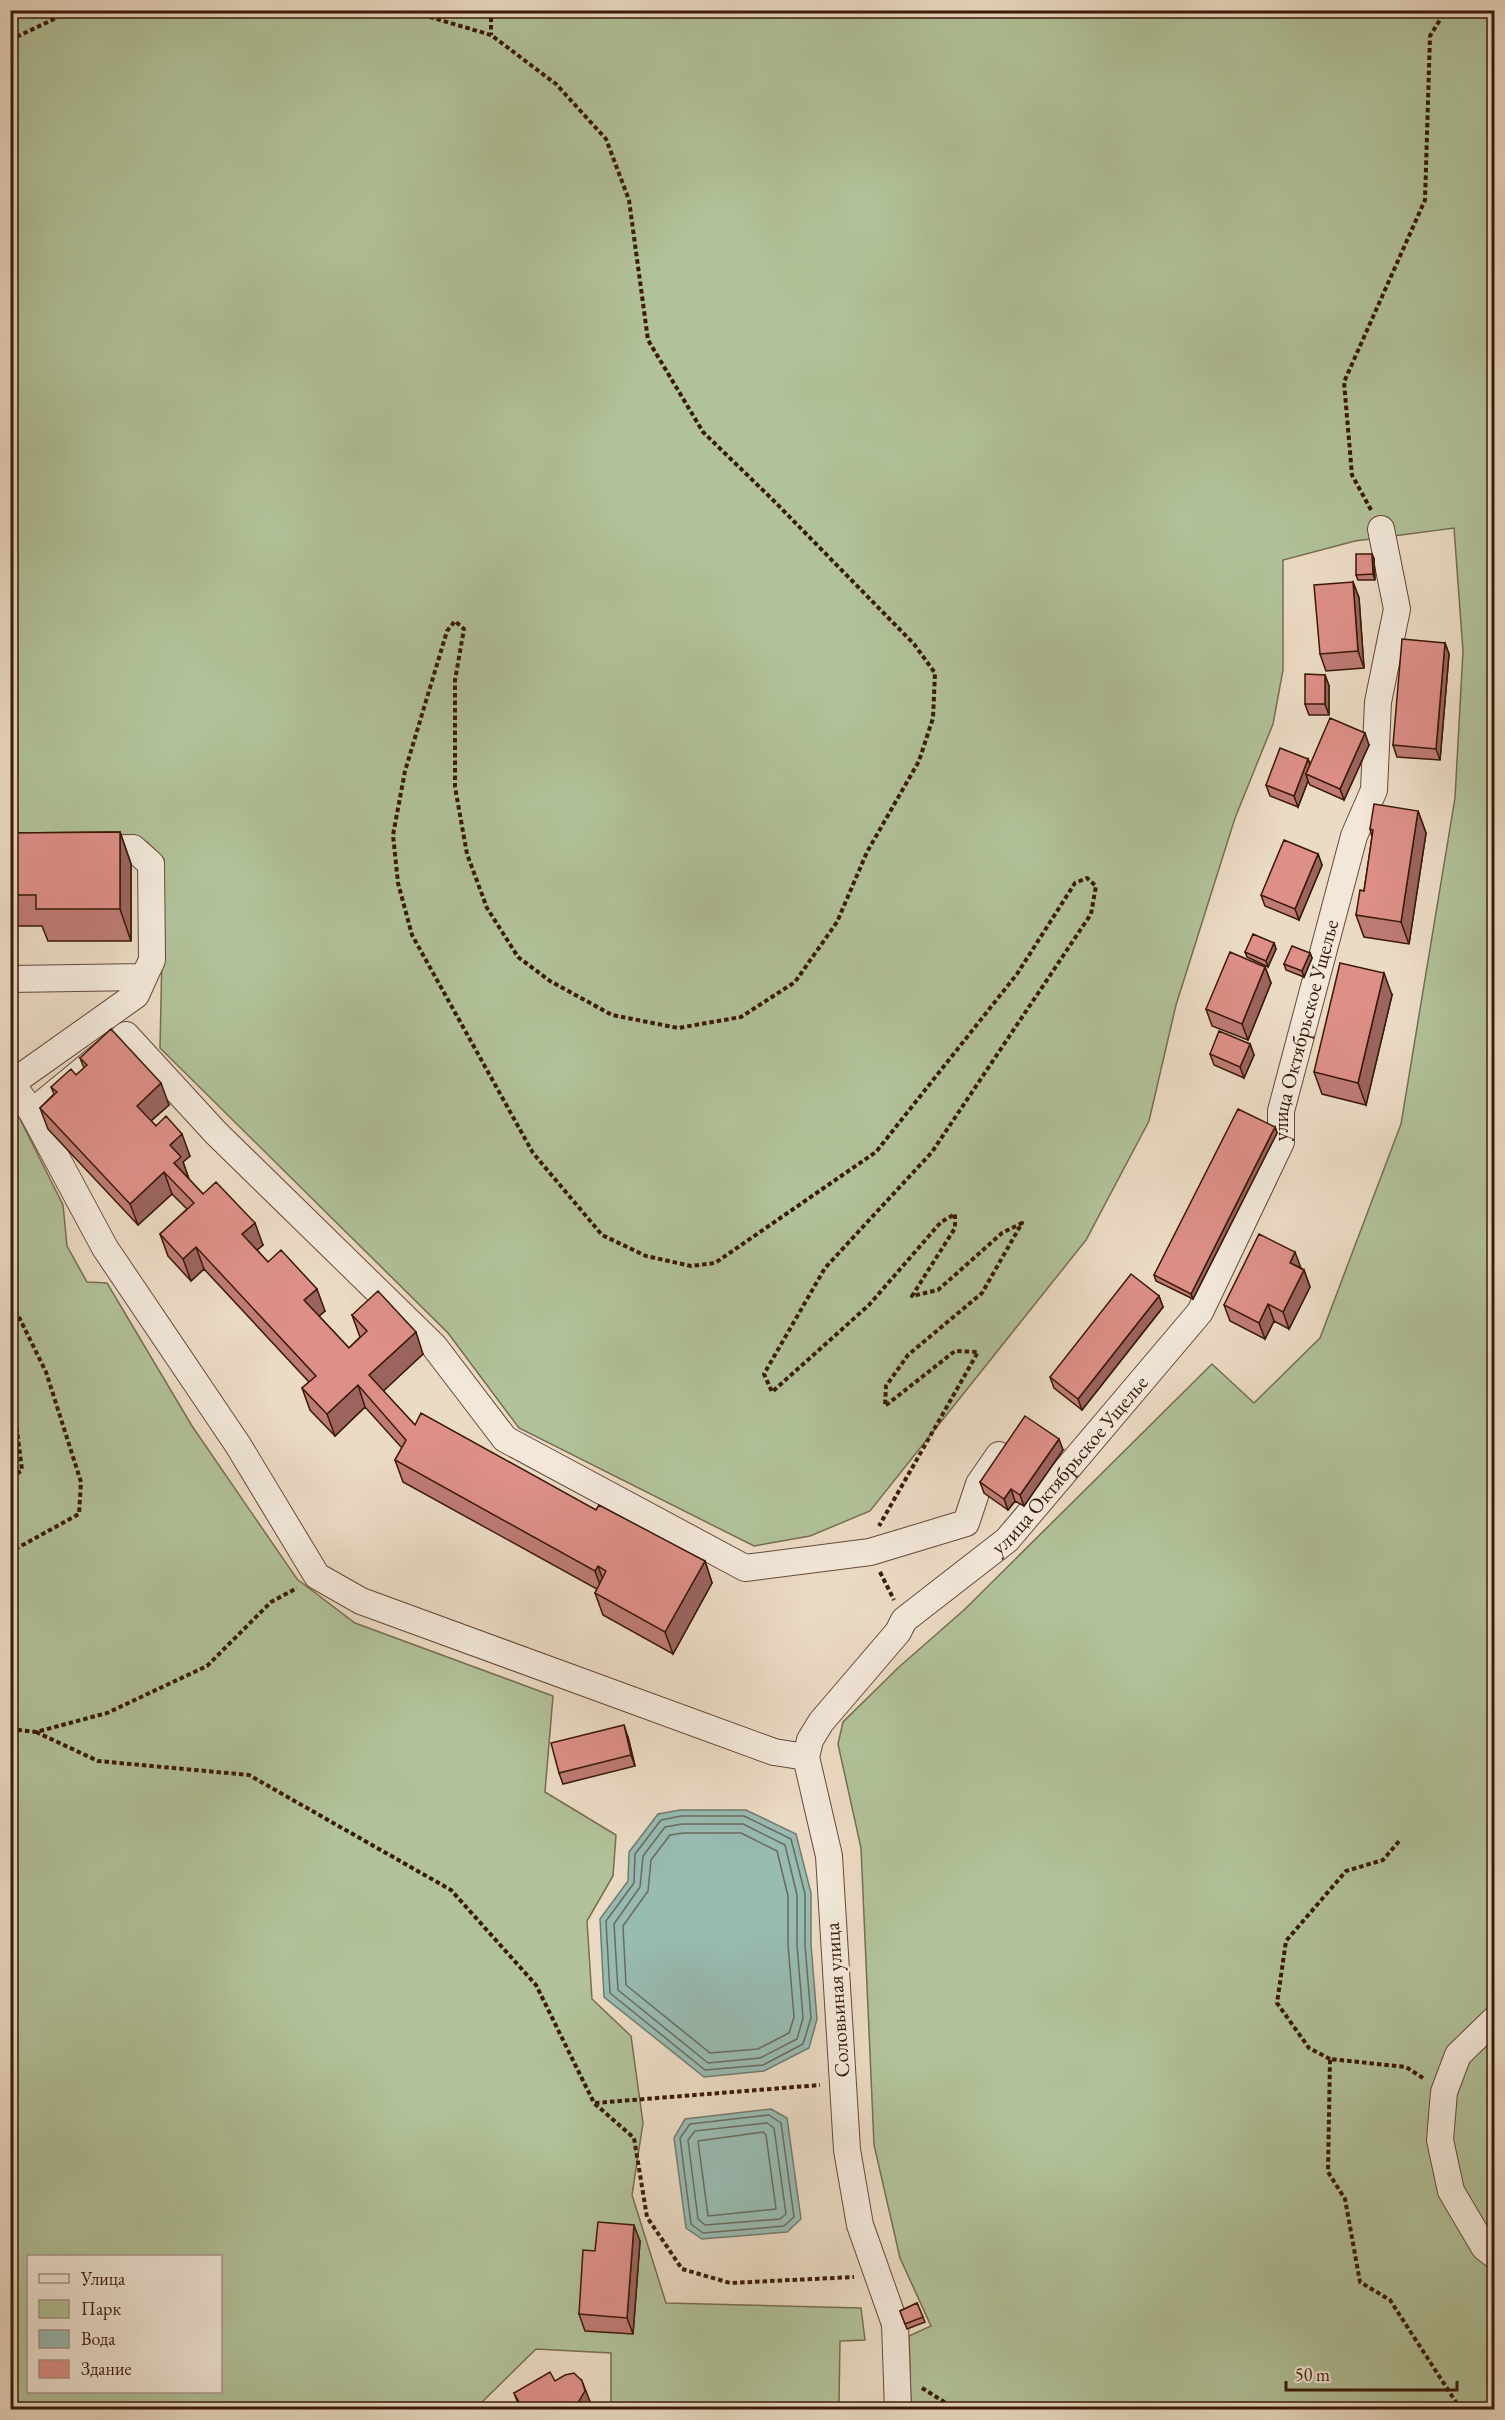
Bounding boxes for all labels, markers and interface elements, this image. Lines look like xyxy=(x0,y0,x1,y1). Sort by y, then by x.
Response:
street label: улица Октябрьское Ущелье xyxy=(1267,916,1344,1141)
street label: улица Октябрьское Ущелье xyxy=(986,1369,1154,1560)
street label: Соловьиная улица xyxy=(818,1921,855,2078)
legend xyxy=(27,2255,222,2393)
text: Улица xyxy=(80,2267,126,2290)
text: Парк xyxy=(81,2297,121,2320)
text: Вода xyxy=(81,2327,116,2350)
scale bar xyxy=(1286,2354,1457,2392)
text: Здание xyxy=(81,2357,131,2380)
text: 50 m xyxy=(1295,2363,1330,2386)

